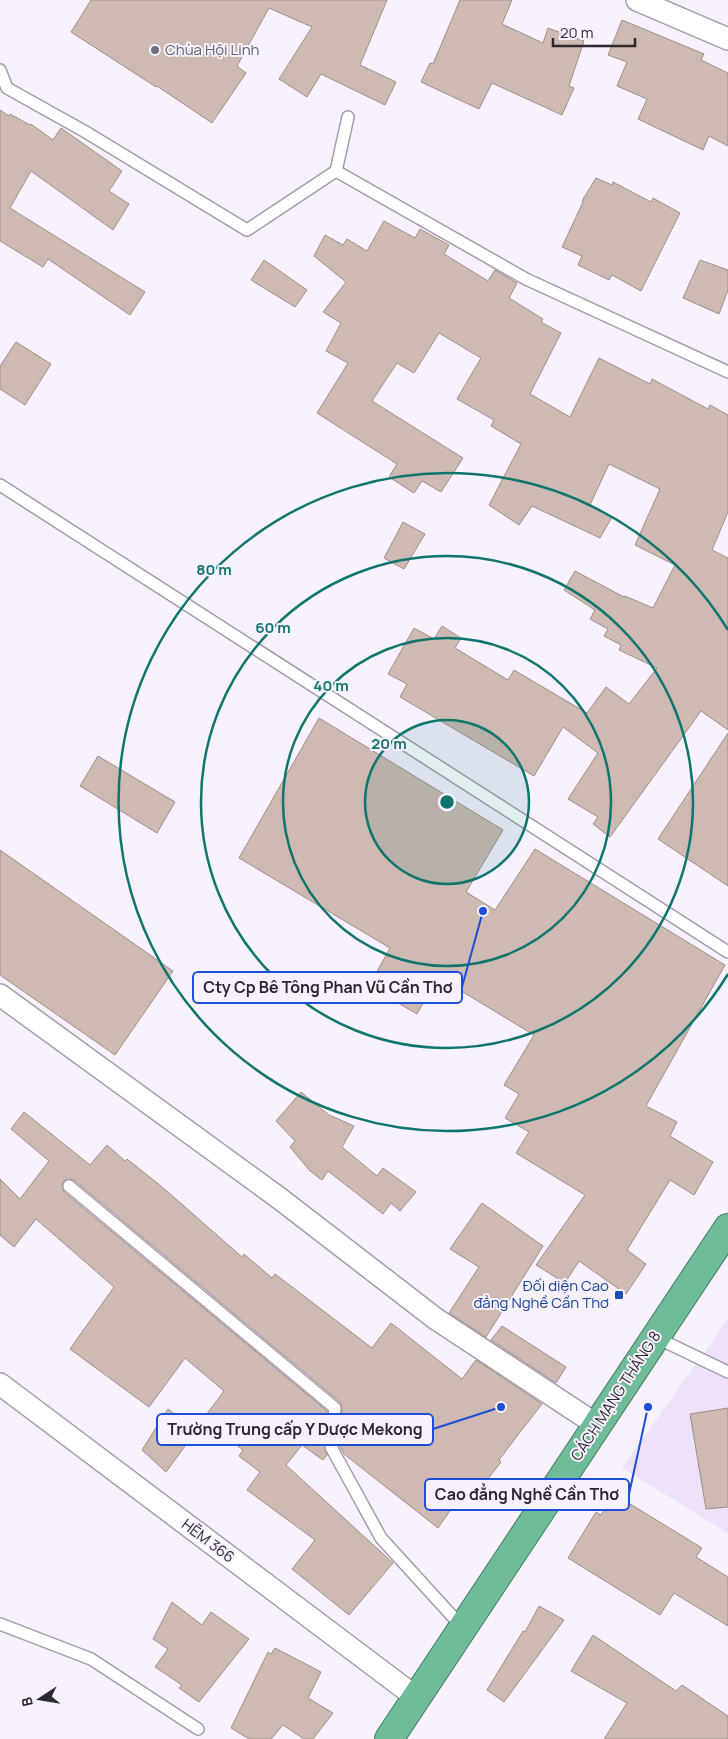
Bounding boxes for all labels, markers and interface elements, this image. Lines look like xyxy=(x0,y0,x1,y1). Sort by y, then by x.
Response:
scale bar xyxy=(553,15,636,47)
text: 20 m xyxy=(560,22,593,43)
place label: Chùa Hội Linh xyxy=(165,39,260,60)
marker: Chùa Hội Linh xyxy=(149,44,161,56)
text: 80 m xyxy=(196,559,232,580)
text: 60 m xyxy=(255,617,291,638)
text: 40 m xyxy=(313,675,349,696)
text: 20 m xyxy=(371,733,407,754)
centre of rings xyxy=(438,793,456,811)
callout: Cty Cp Bê Tông Phan Vũ Cần Thơ xyxy=(193,972,462,1003)
text: Cty Cp Bê Tông Phan Vũ Cần Thơ xyxy=(203,976,453,998)
place label: Đối diện Cao đẳng Nghề Cần Thơ xyxy=(473,1275,609,1313)
marker: Đối diện Cao đẳng Nghề Cần Thơ xyxy=(613,1289,625,1301)
street label: CÁCH MẠNG THÁNG 8 xyxy=(566,1327,665,1465)
callout: Trường Trung cấp Y Dược Mekong xyxy=(157,1414,433,1445)
text: Trường Trung cấp Y Dược Mekong xyxy=(167,1418,423,1440)
callout: Cao đẳng Nghề Cần Thơ xyxy=(425,1479,629,1510)
text: Cao đẳng Nghề Cần Thơ xyxy=(435,1483,619,1505)
street label: HẼM 366 xyxy=(177,1514,239,1567)
north arrow xyxy=(15,1674,65,1724)
text: B xyxy=(17,1695,37,1708)

